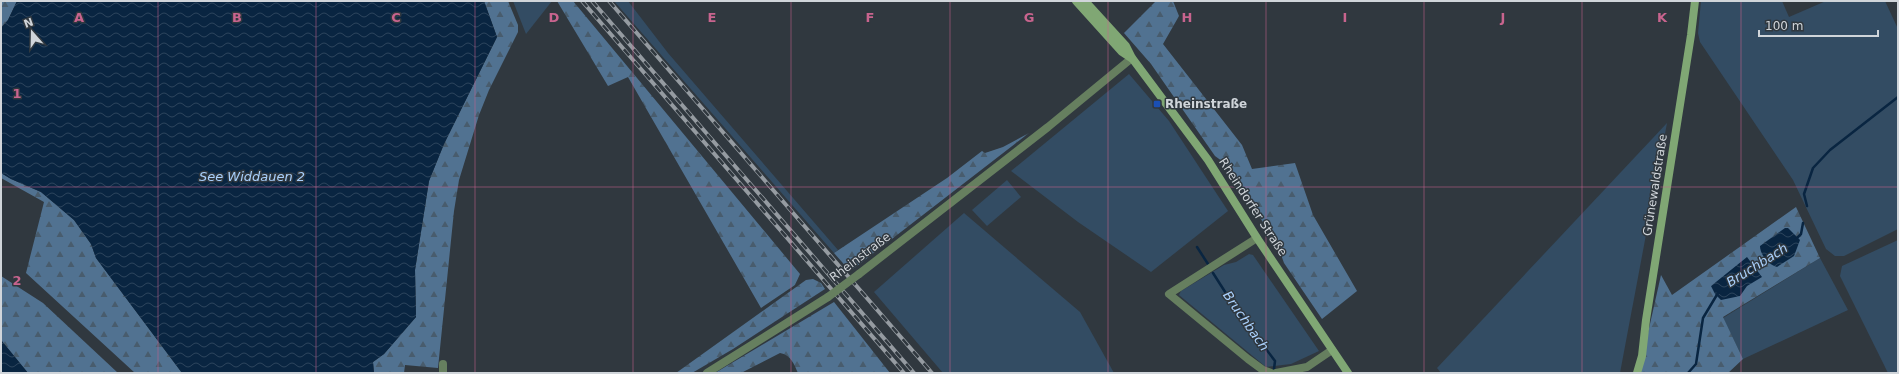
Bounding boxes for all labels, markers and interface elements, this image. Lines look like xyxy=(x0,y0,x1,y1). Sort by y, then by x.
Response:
text: A xyxy=(74,10,84,25)
text: B xyxy=(232,10,242,25)
text: C xyxy=(391,10,401,25)
text: D xyxy=(549,10,560,25)
text: E xyxy=(708,10,716,25)
text: F xyxy=(866,10,874,25)
text: G xyxy=(1024,10,1034,25)
text: H xyxy=(1182,10,1192,25)
text: I xyxy=(1343,10,1347,25)
text: J xyxy=(1500,10,1505,25)
text: K xyxy=(1657,10,1668,25)
north arrow xyxy=(12,12,52,52)
scale bar xyxy=(1759,12,1878,38)
text: N xyxy=(22,15,35,31)
text: 100 m xyxy=(1765,19,1803,33)
text: 1 xyxy=(12,86,22,101)
place label: Rheinstraße xyxy=(1165,97,1247,111)
marker: Rheinstraße xyxy=(1152,99,1162,109)
street label: Grünewaldstraße xyxy=(1640,133,1670,237)
street label: Rheindorfer Straße xyxy=(1216,155,1290,259)
water label: See Widdauen 2 xyxy=(199,169,305,184)
street label: Rheinstraße xyxy=(827,230,893,284)
water label: Bruchbach xyxy=(1724,240,1790,290)
text: 2 xyxy=(12,273,22,288)
water label: Bruchbach xyxy=(1220,288,1272,354)

